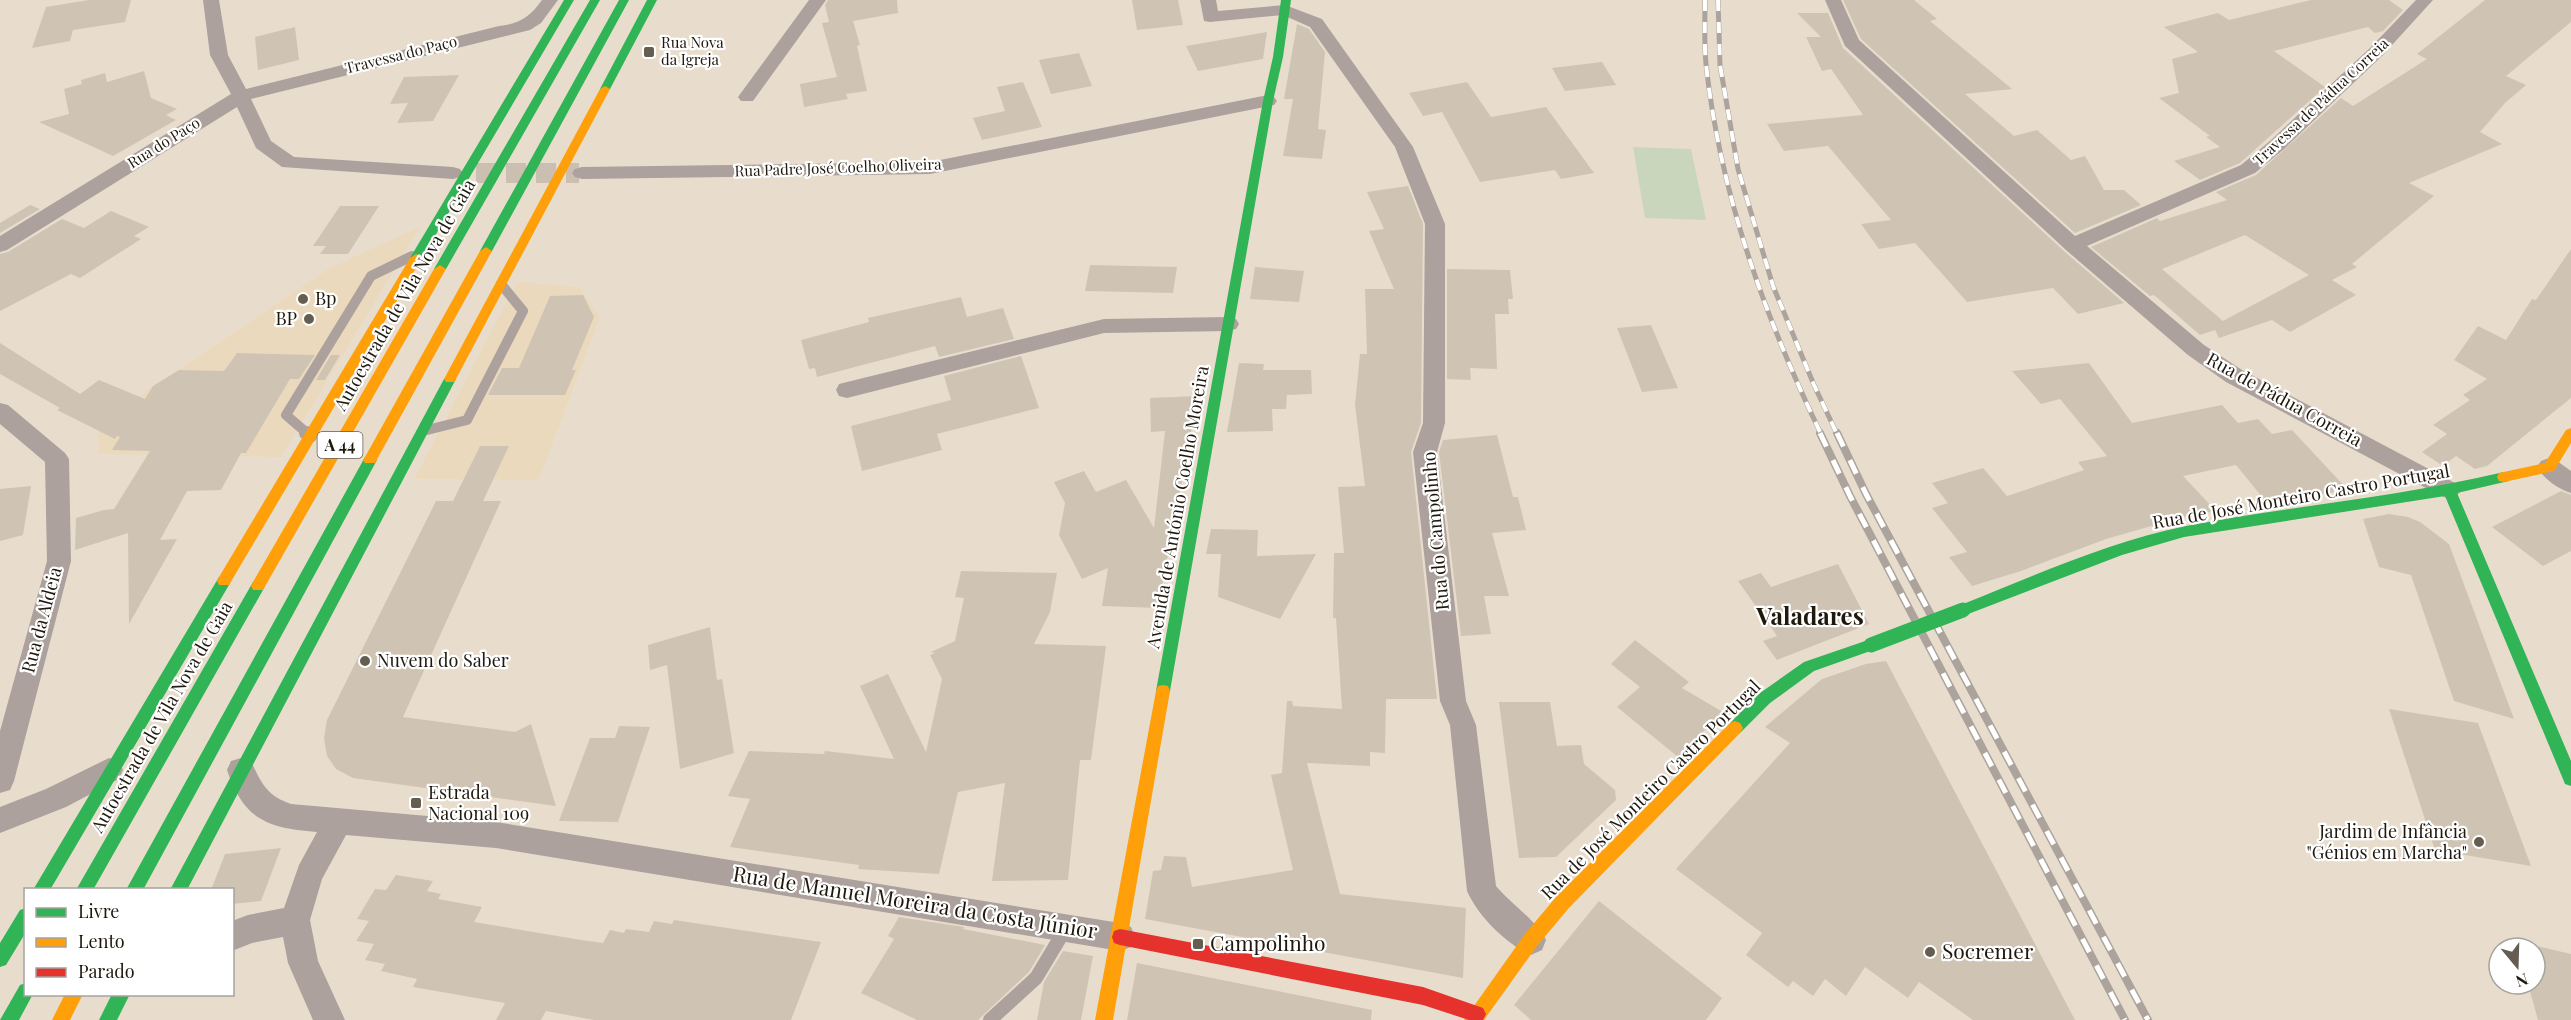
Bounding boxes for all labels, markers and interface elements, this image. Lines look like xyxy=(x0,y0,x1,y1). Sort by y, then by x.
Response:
street label: Travessa do Paço xyxy=(343,30,459,78)
place label: Rua Nova da Igreja xyxy=(661,32,724,69)
street label: Travessa de Pádua Correia xyxy=(2248,33,2393,169)
marker: Rua Nova da Igreja xyxy=(642,45,656,59)
street label: Rua do Paço xyxy=(123,112,203,172)
street label: Rua Padre José Coelho Oliveira xyxy=(734,153,942,181)
street label: Autoestrada de Vila Nova de Gaia xyxy=(327,174,480,415)
place label: Bp xyxy=(315,286,337,310)
marker: Bp xyxy=(296,292,310,306)
place label: BP xyxy=(275,306,297,330)
marker: BP xyxy=(302,312,316,326)
street label: Rua de Pádua Correia xyxy=(2203,346,2366,452)
street label: Avenida de António Coelho Moreira xyxy=(1140,364,1214,651)
road number: A 44 xyxy=(318,432,362,458)
street label: Rua do Campolinho xyxy=(1416,451,1454,611)
street label: Rua de José Monteiro Castro Portugal xyxy=(2150,458,2451,534)
street label: Rua da Aldeia xyxy=(15,564,67,675)
street label: Autoestrada de Vila Nova de Gaia xyxy=(84,596,237,837)
district label: Valadares xyxy=(1755,599,1864,631)
place label: Nuvem do Saber xyxy=(377,648,509,672)
marker: Nuvem do Saber xyxy=(358,654,372,668)
street label: Rua de José Monteiro Castro Portugal xyxy=(1535,674,1765,904)
place label: Estrada Nacional 109 xyxy=(428,780,529,825)
marker: Estrada Nacional 109 xyxy=(409,796,423,810)
place label: Jardim de Infância "Génios em Marcha" xyxy=(2306,819,2467,864)
marker: Jardim de Infância "Génios em Marcha" xyxy=(2472,835,2486,849)
street label: Rua de Manuel Moreira da Costa Júnior xyxy=(731,858,1100,944)
legend xyxy=(24,888,234,996)
text: Livre xyxy=(78,899,119,923)
place label: Campolinho xyxy=(1210,928,1326,956)
text: Lento xyxy=(78,929,125,953)
place label: Socremer xyxy=(1942,936,2034,964)
north arrow xyxy=(2487,936,2547,996)
marker: Campolinho xyxy=(1191,937,1205,951)
marker: Socremer xyxy=(1923,945,1937,959)
text: Parado xyxy=(78,959,135,983)
text: N xyxy=(2513,969,2531,993)

